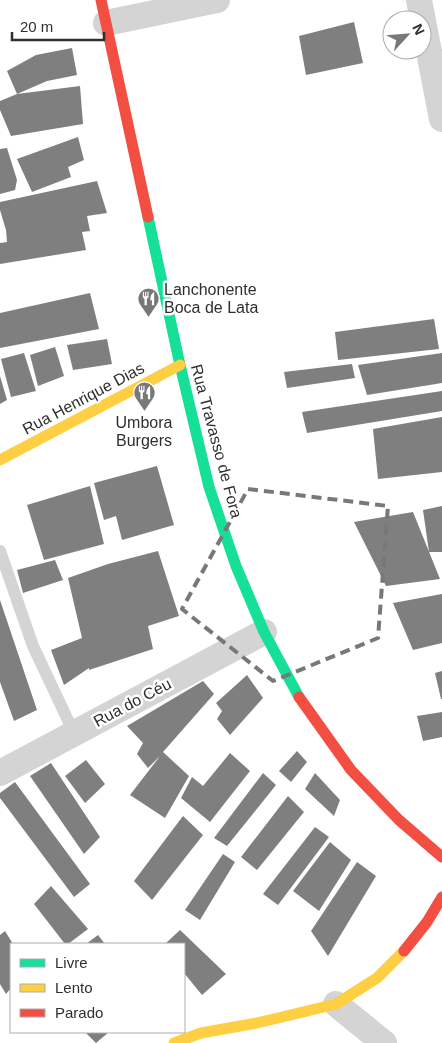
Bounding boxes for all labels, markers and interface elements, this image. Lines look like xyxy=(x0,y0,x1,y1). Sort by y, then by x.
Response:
scale bar xyxy=(12,10,105,42)
north arrow xyxy=(382,10,432,60)
text: 20 m xyxy=(20,18,53,35)
text: N xyxy=(409,21,428,37)
place label: Lanchonente Boca de Lata xyxy=(164,281,258,316)
restaurant icon: Lanchonente Boca de Lata xyxy=(136,286,160,317)
street label: Rua Henrique Dias xyxy=(20,359,147,438)
street label: Rua Travasso de Fora xyxy=(188,362,245,520)
restaurant icon: Umbora Burgers xyxy=(132,381,156,412)
place label: Umbora Burgers xyxy=(116,414,173,449)
street label: Rua do Céu xyxy=(91,675,174,730)
legend xyxy=(10,943,185,1033)
text: Livre xyxy=(55,954,88,971)
text: Lento xyxy=(55,979,93,996)
text: Parado xyxy=(55,1004,103,1021)

